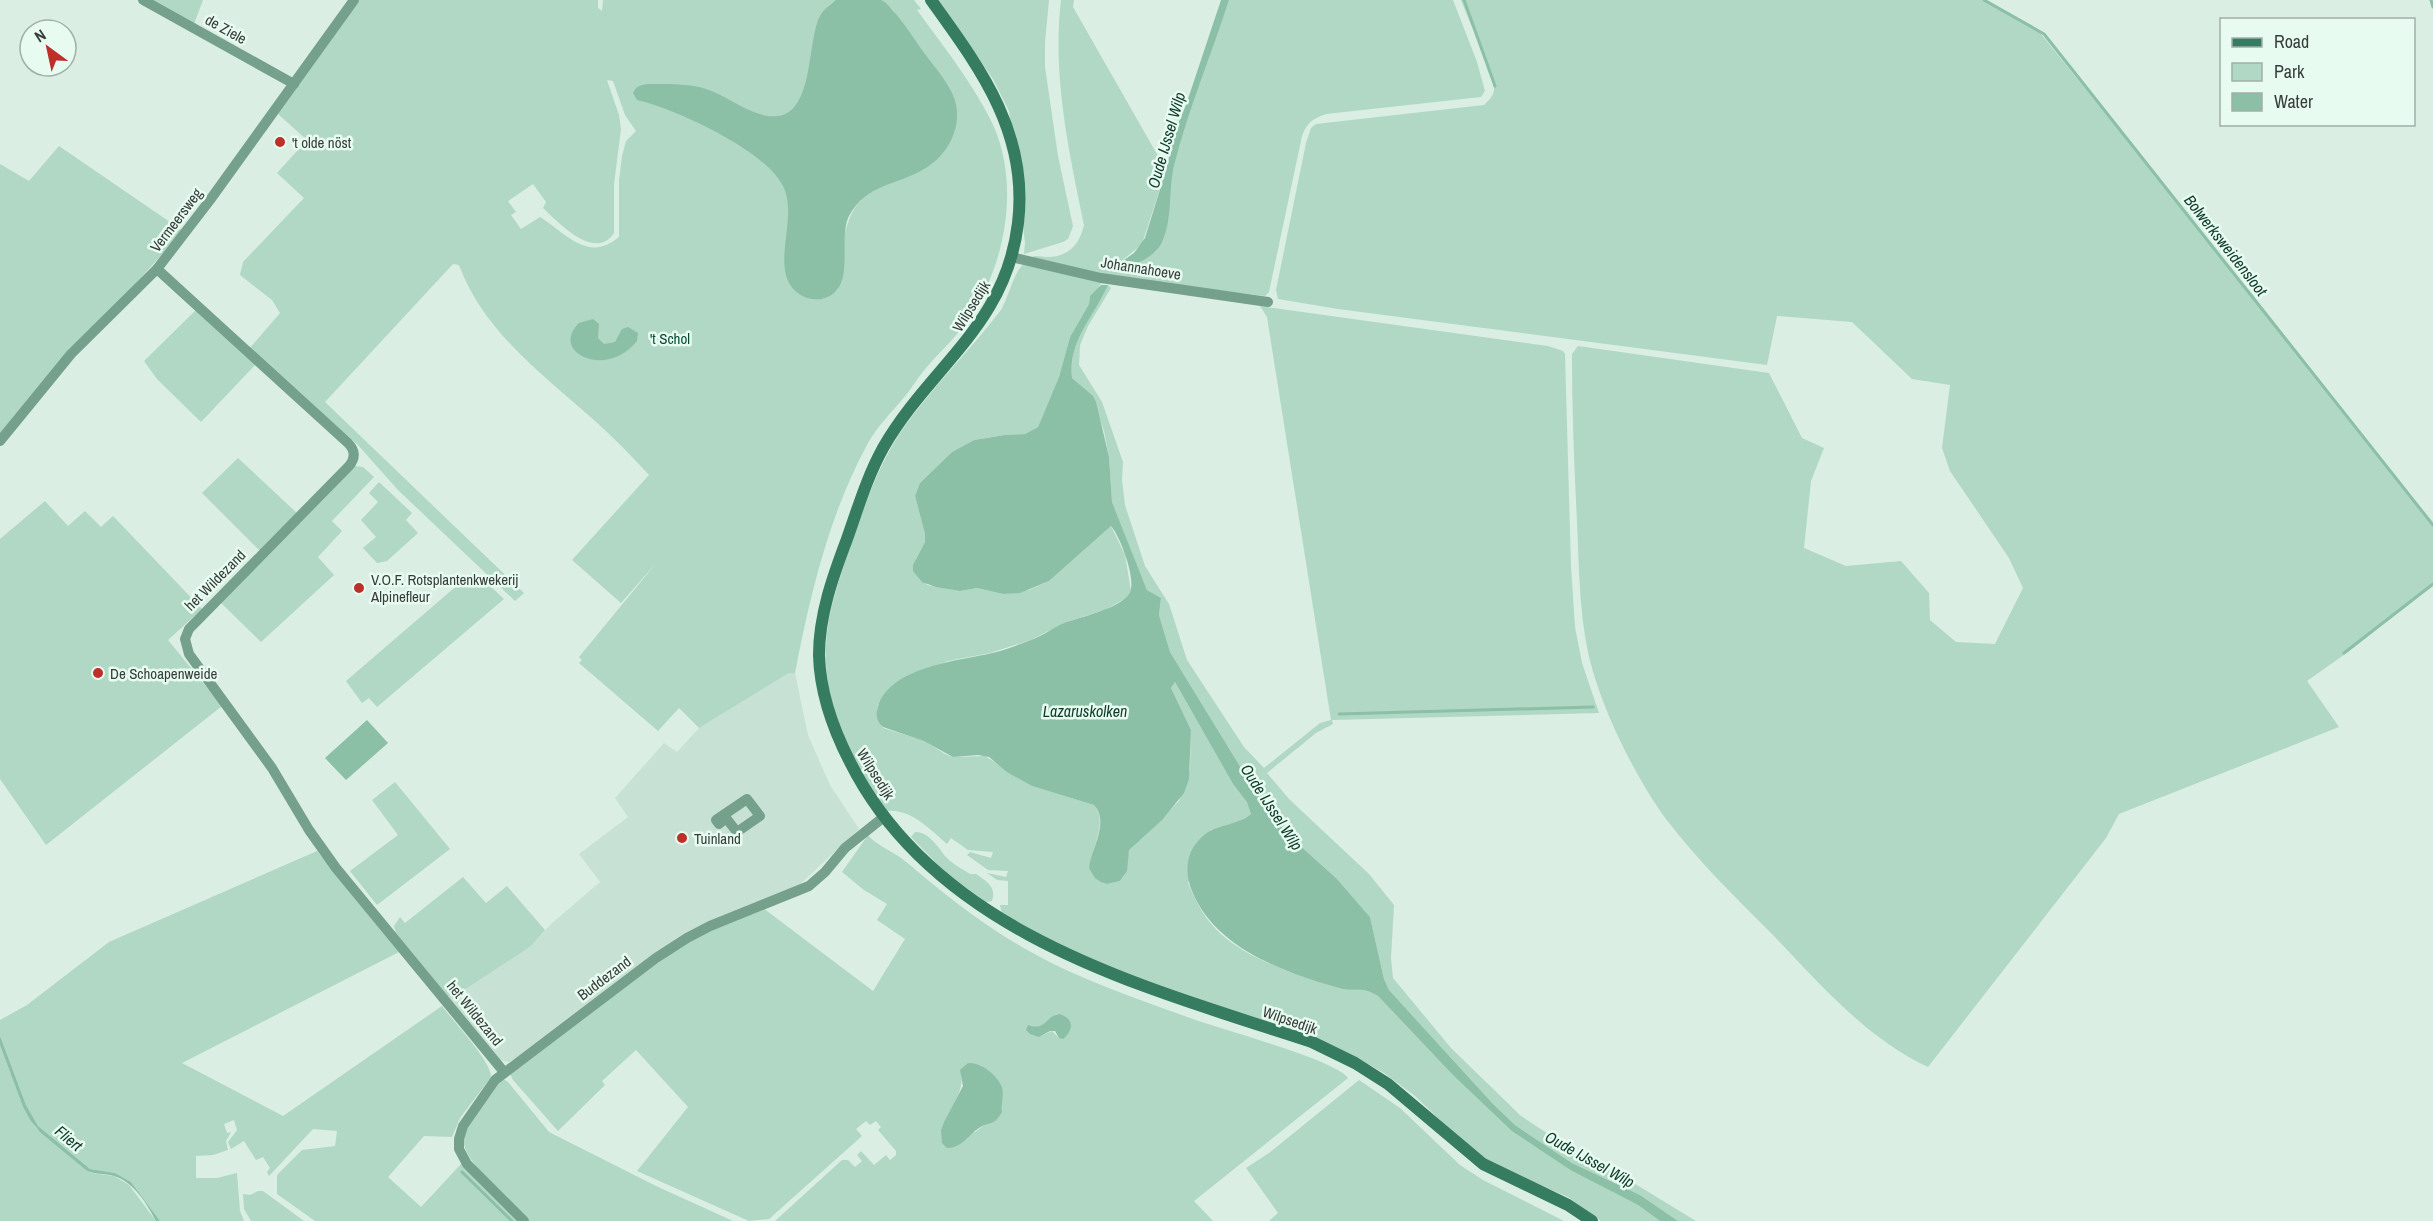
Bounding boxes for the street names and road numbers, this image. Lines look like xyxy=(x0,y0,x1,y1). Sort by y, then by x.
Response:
street label: de Ziele xyxy=(201,9,251,49)
street label: Vermeersweg xyxy=(145,184,207,256)
street label: Johannahoeve xyxy=(1100,251,1183,285)
street label: Wilpsedijk xyxy=(947,276,995,336)
street label: het Wildezand xyxy=(180,545,250,615)
street label: Wilpsedijk xyxy=(852,744,900,804)
street label: Buddezand xyxy=(573,951,635,1005)
street label: het Wildezand xyxy=(442,976,508,1050)
street label: Wilpsedijk xyxy=(1260,1001,1321,1039)

